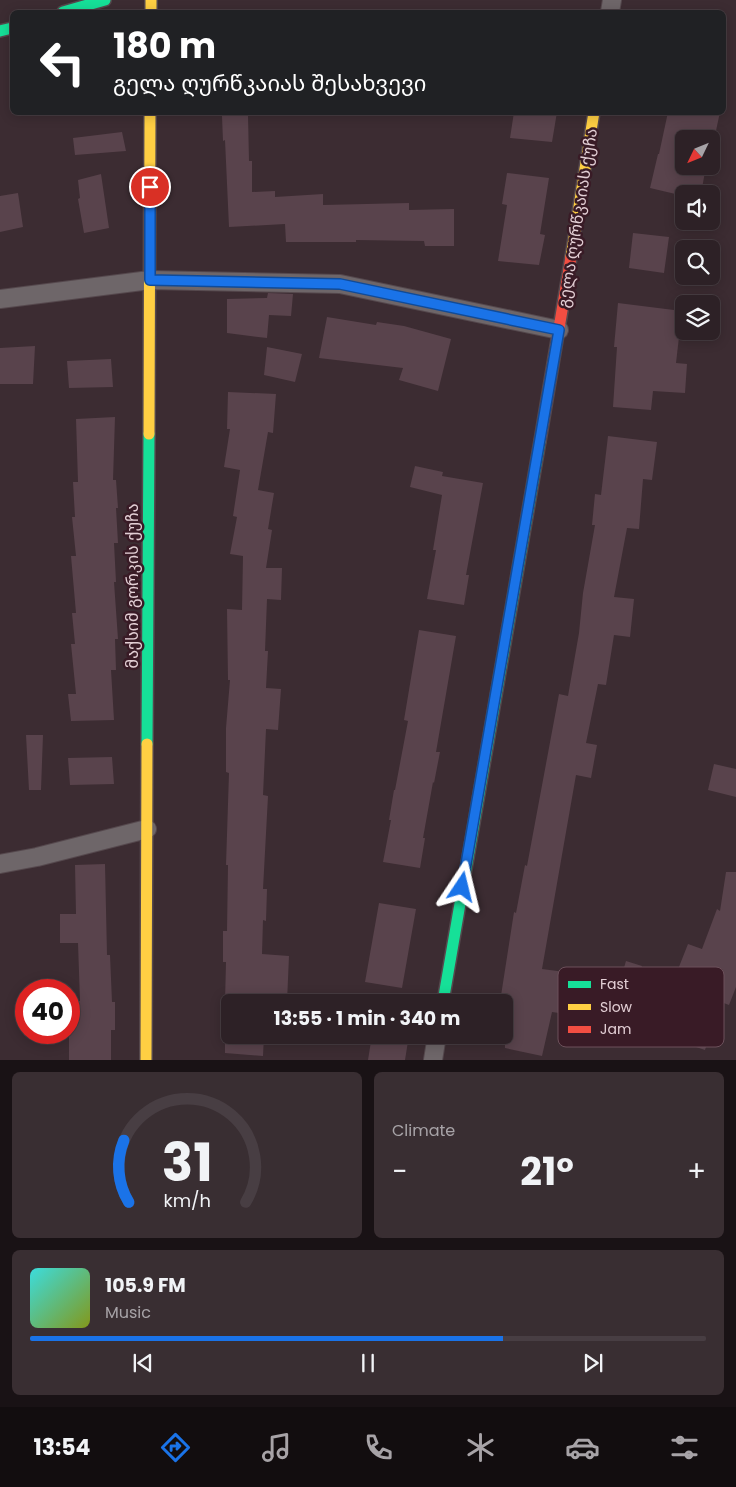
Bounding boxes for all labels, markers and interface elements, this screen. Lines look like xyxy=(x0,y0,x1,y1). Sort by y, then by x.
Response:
text: 180 m xyxy=(113,21,216,70)
icon: left xyxy=(30,30,95,95)
text: გელა ღურწკაიას შესახვევი xyxy=(113,68,426,99)
street label: გელა ღურწკაიას ქუჩა xyxy=(552,127,603,310)
north arrow xyxy=(675,130,720,175)
map controls xyxy=(675,130,720,340)
pin xyxy=(129,166,171,208)
icon: arrive xyxy=(136,173,164,201)
button: sound xyxy=(675,185,720,230)
button: search xyxy=(675,240,720,285)
button: layers xyxy=(675,295,720,340)
street label: მაქსიმ გორკის ქუჩა xyxy=(121,504,144,668)
position arrow xyxy=(435,860,487,912)
legend xyxy=(558,967,724,1047)
text: Fast xyxy=(600,974,629,994)
speed limit sign: 40 xyxy=(15,979,80,1044)
text: Slow xyxy=(600,997,633,1017)
text: 13:55 · 1 min · 340 m xyxy=(274,1005,460,1032)
text: Jam xyxy=(600,1019,631,1039)
text: Climate xyxy=(392,1119,455,1142)
text: 31 xyxy=(161,1126,213,1199)
text: 21° xyxy=(520,1145,574,1198)
text: − xyxy=(392,1152,407,1191)
text: + xyxy=(687,1152,706,1191)
text: km/h xyxy=(163,1188,211,1213)
text: 105.9 FM xyxy=(105,1272,186,1299)
text: Music xyxy=(105,1301,151,1324)
icon: previous xyxy=(129,1349,157,1377)
icon: pause xyxy=(354,1349,382,1377)
icon: next xyxy=(579,1349,607,1377)
icon: directions xyxy=(158,1430,193,1465)
icon: music xyxy=(259,1430,294,1465)
icon: phone xyxy=(361,1430,396,1465)
icon: climate xyxy=(463,1430,498,1465)
icon: car xyxy=(565,1430,600,1465)
icon: filters xyxy=(667,1430,702,1465)
text: 13:54 xyxy=(33,1432,91,1463)

